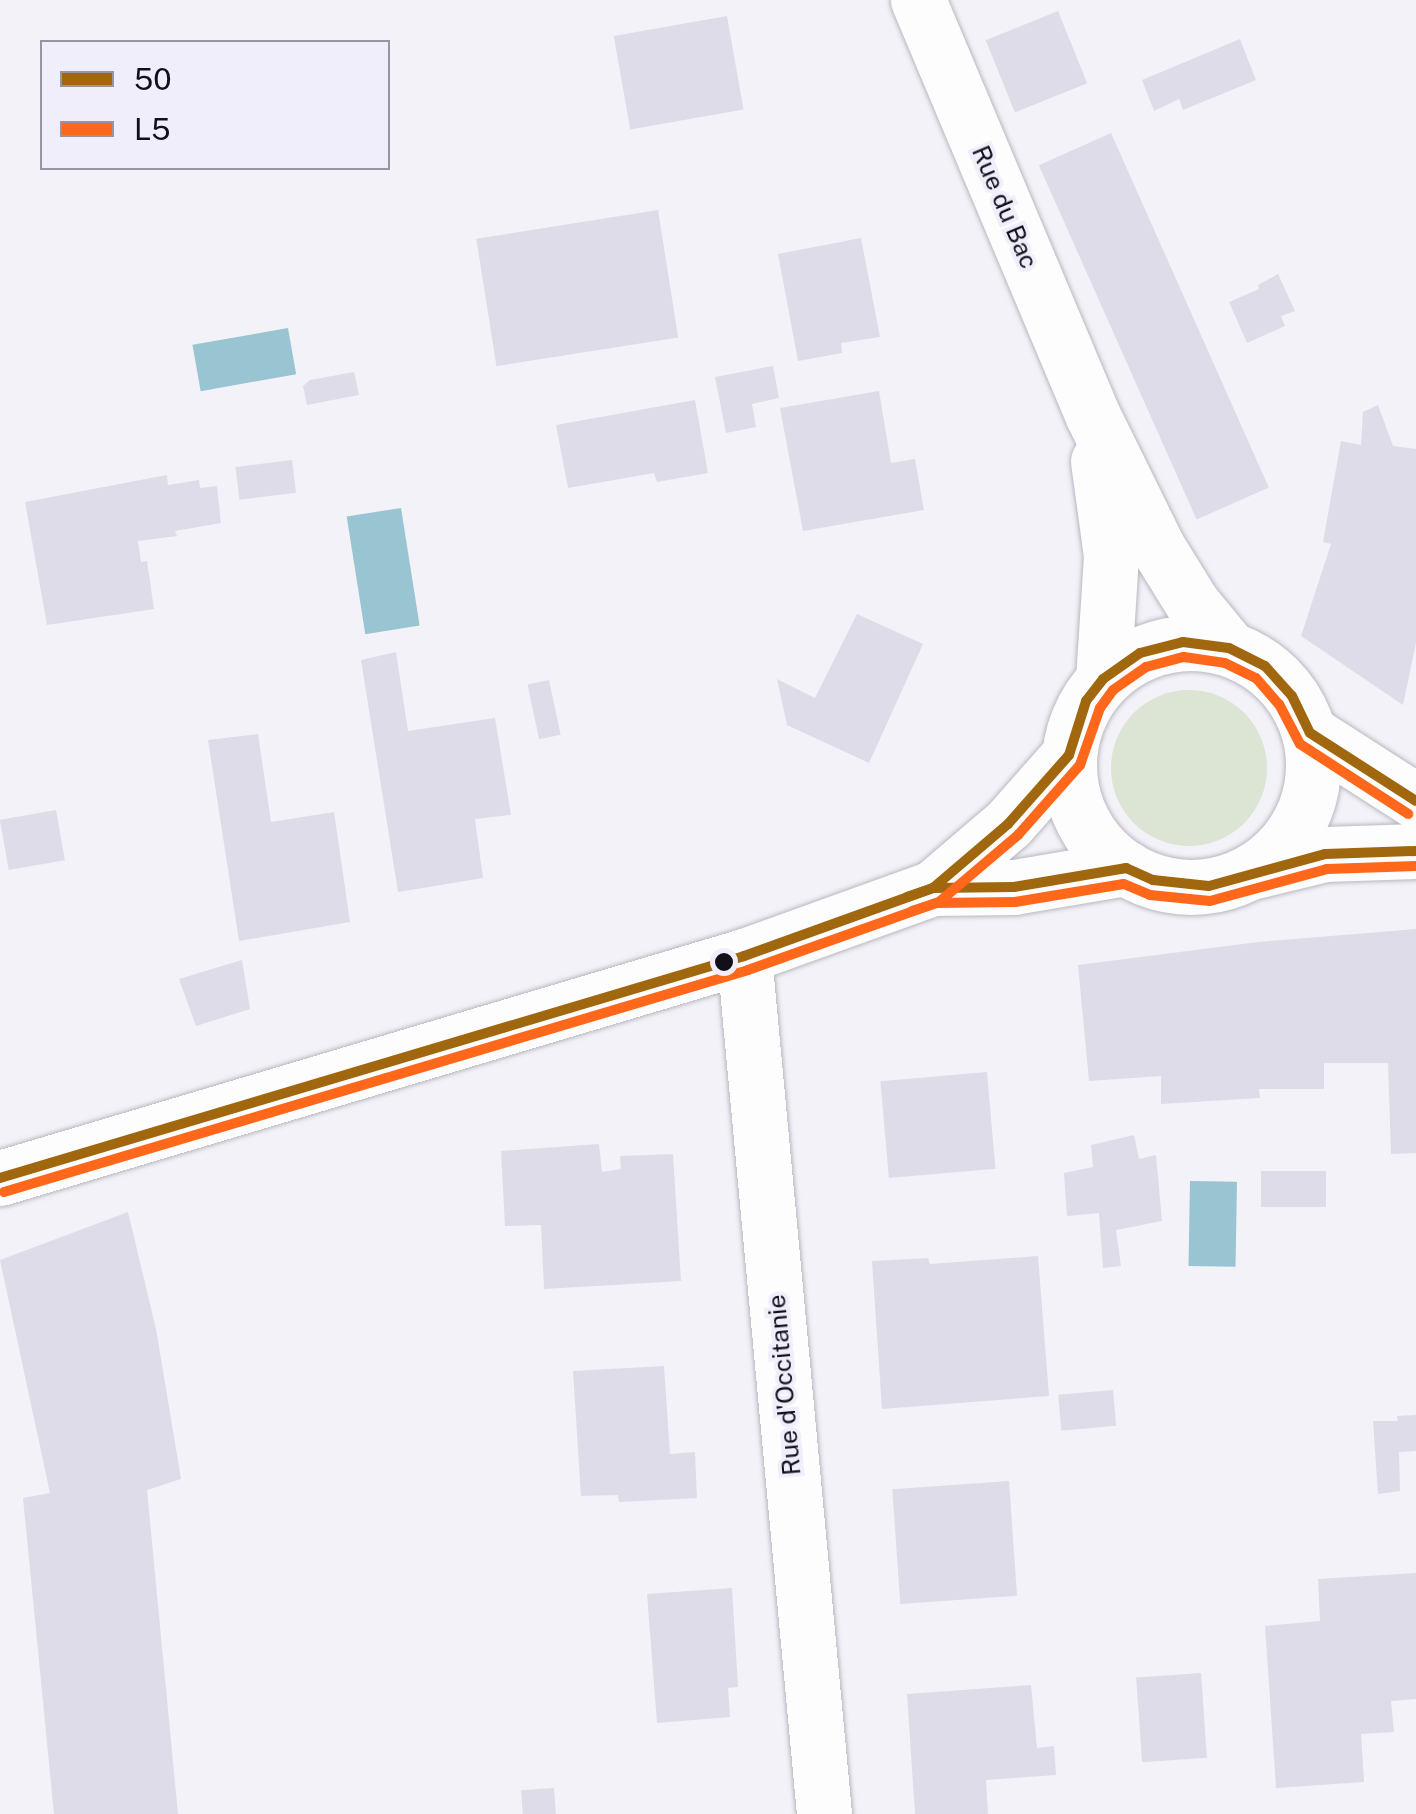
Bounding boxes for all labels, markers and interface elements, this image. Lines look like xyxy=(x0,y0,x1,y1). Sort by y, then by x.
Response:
legend xyxy=(40,40,390,170)
text: 50 xyxy=(134,61,172,97)
text: L5 xyxy=(134,111,171,147)
street label: Rue du Bac xyxy=(966,141,1044,273)
unlabelled marker xyxy=(714,952,734,972)
street label: Rue d'Occitanie xyxy=(761,1293,807,1477)

